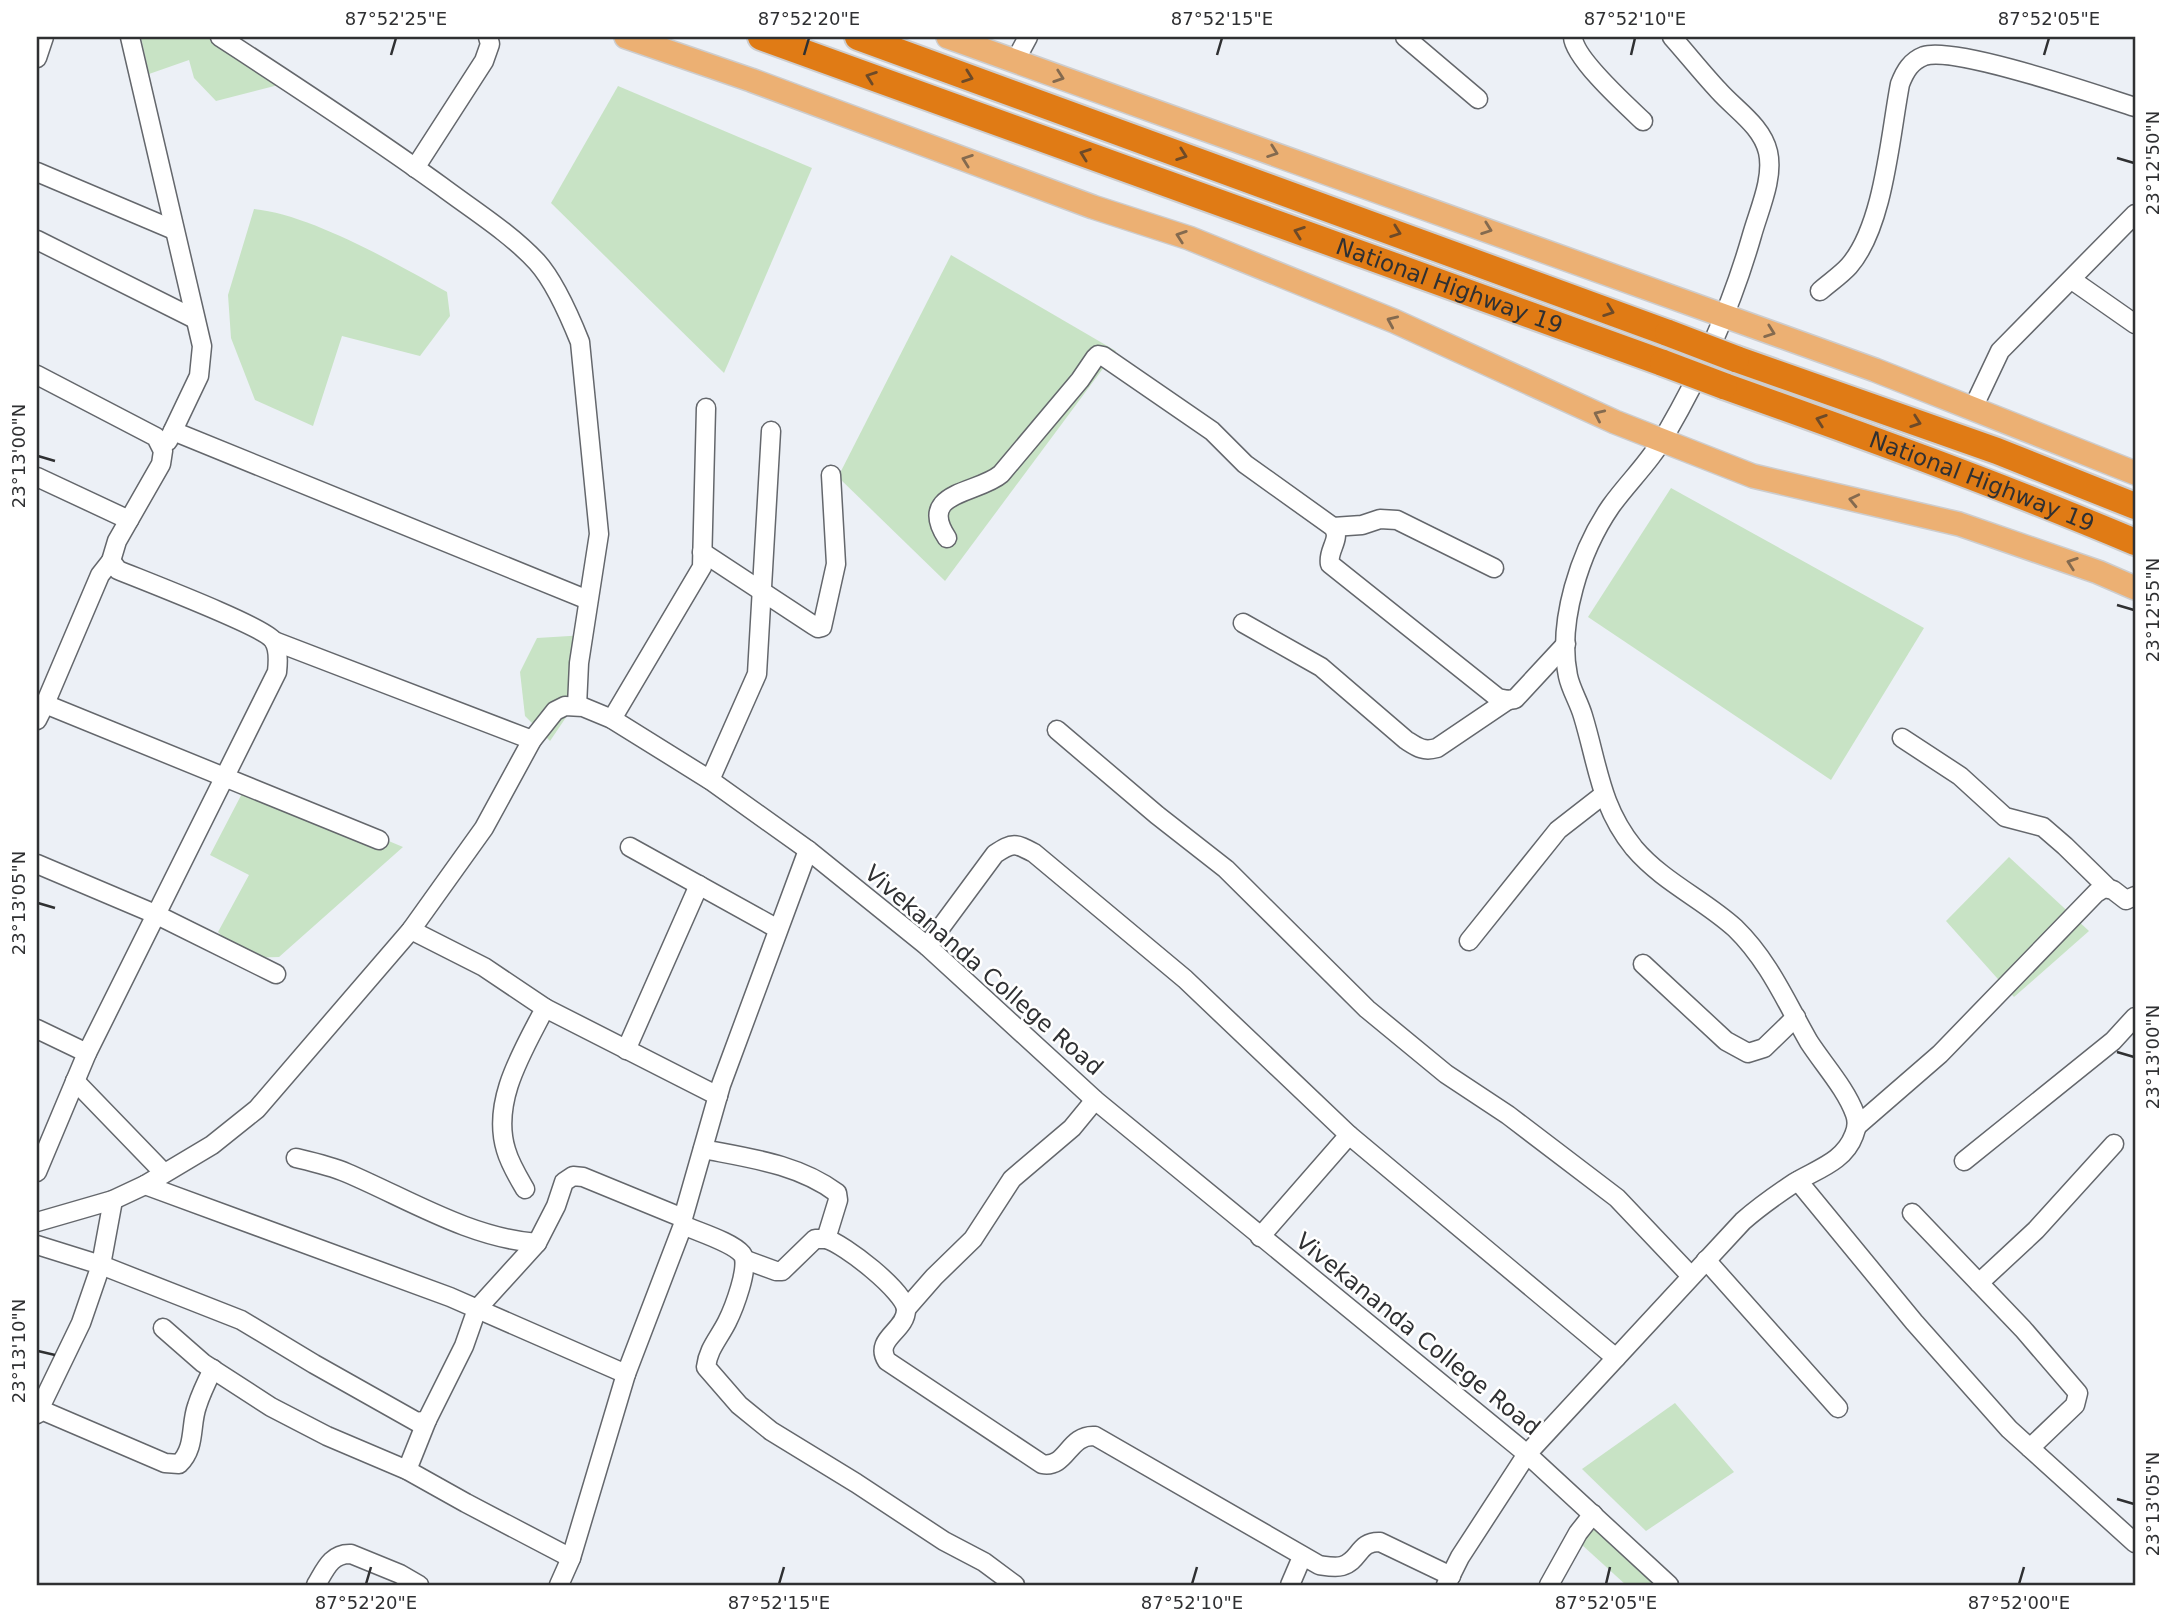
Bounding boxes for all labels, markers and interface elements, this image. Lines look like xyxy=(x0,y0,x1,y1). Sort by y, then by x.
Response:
text: 87°52'25"E xyxy=(345,8,447,29)
text: 87°52'20"E xyxy=(758,8,860,29)
text: 87°52'15"E xyxy=(1171,8,1273,29)
text: 87°52'10"E xyxy=(1584,8,1686,29)
text: 87°52'05"E xyxy=(1998,8,2100,29)
one-way arrow xyxy=(962,68,974,82)
one-way arrow xyxy=(1052,68,1064,82)
one-way arrow xyxy=(865,71,877,85)
text: 23°12'50"N xyxy=(2142,111,2163,215)
one-way arrow xyxy=(1267,144,1279,158)
one-way arrow xyxy=(1176,146,1188,160)
one-way arrow xyxy=(1079,148,1091,162)
one-way arrow xyxy=(961,154,973,168)
one-way arrow xyxy=(1481,221,1493,235)
one-way arrow xyxy=(1389,224,1401,238)
one-way arrow xyxy=(1293,226,1305,240)
one-way arrow xyxy=(1176,230,1188,244)
street label: National Highway 19 xyxy=(1333,233,1566,339)
one-way arrow xyxy=(1603,303,1615,317)
one-way arrow xyxy=(1387,315,1399,329)
one-way arrow xyxy=(1763,324,1776,338)
text: 23°13'00"N xyxy=(8,404,29,508)
one-way arrow xyxy=(1594,409,1607,423)
one-way arrow xyxy=(1815,414,1827,428)
one-way arrow xyxy=(1909,414,1921,428)
street label: National Highway 19 xyxy=(1866,426,2098,537)
one-way arrow xyxy=(1848,494,1860,508)
one-way arrow xyxy=(2066,557,2079,571)
text: 23°12'55"N xyxy=(2142,558,2163,662)
text: 23°13'05"N xyxy=(8,851,29,955)
street label: Vivekananda College Road xyxy=(860,860,1108,1080)
text: 23°13'00"N xyxy=(2142,1005,2163,1109)
street label: Vivekananda College Road xyxy=(1291,1227,1545,1441)
text: 23°13'10"N xyxy=(8,1299,29,1403)
text: 23°13'05"N xyxy=(2142,1452,2163,1556)
text: 87°52'20"E xyxy=(315,1592,417,1613)
text: 87°52'15"E xyxy=(728,1592,830,1613)
text: 87°52'10"E xyxy=(1141,1592,1243,1613)
text: 87°52'05"E xyxy=(1555,1592,1657,1613)
text: 87°52'00"E xyxy=(1968,1592,2070,1613)

